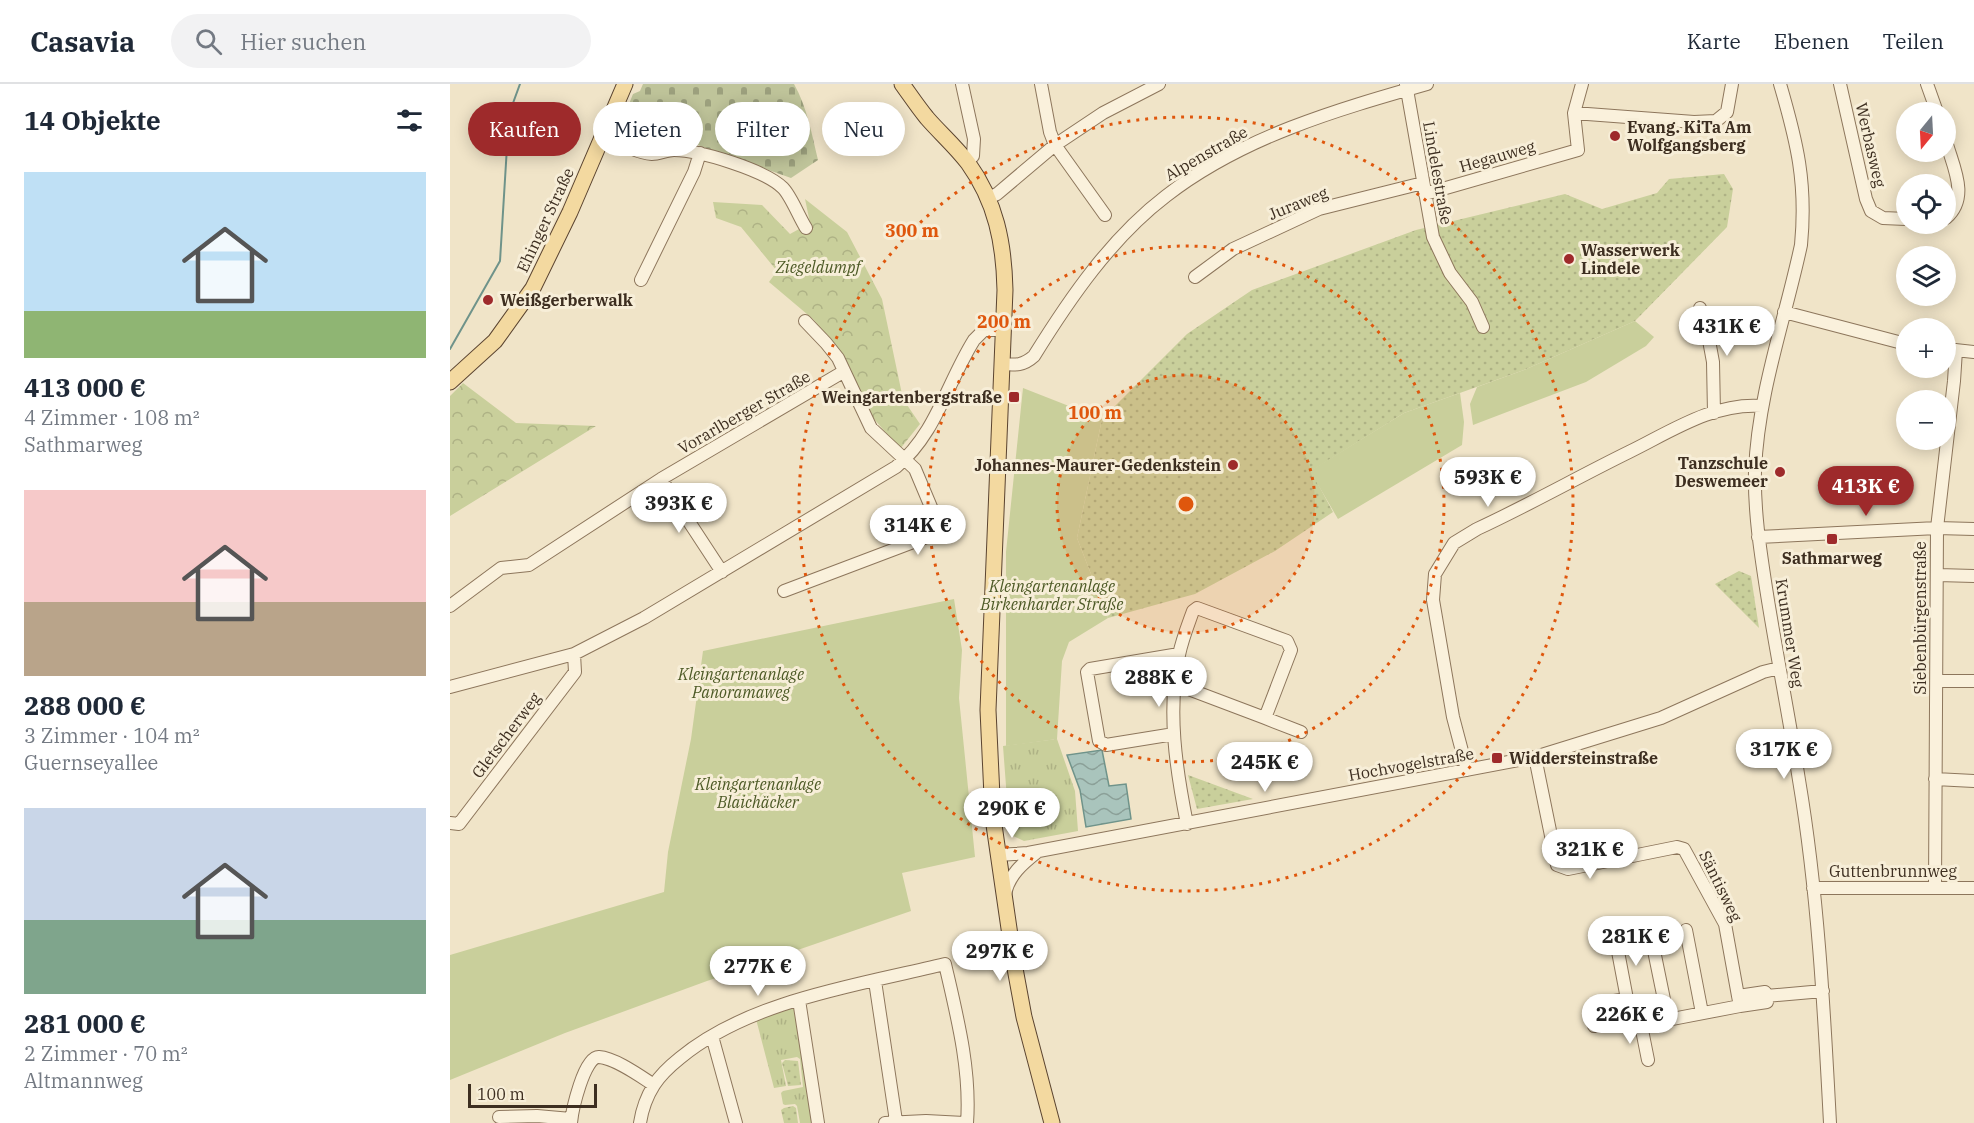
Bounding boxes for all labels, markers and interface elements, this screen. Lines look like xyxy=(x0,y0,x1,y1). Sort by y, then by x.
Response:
search box xyxy=(171,14,591,68)
text: Casavia xyxy=(30,23,135,60)
icon: search xyxy=(192,25,225,58)
text: Hier suchen xyxy=(240,27,366,56)
text: Karte xyxy=(1687,27,1741,55)
text: Ebenen xyxy=(1774,27,1849,55)
text: Teilen xyxy=(1882,27,1944,55)
street label: Werbasweg xyxy=(1852,101,1891,190)
chip: Kaufen xyxy=(468,102,581,156)
chip: Mieten xyxy=(593,102,703,156)
chip: Filter xyxy=(715,102,810,156)
chip: Neu xyxy=(822,102,905,156)
north arrow xyxy=(1896,102,1956,162)
map controls xyxy=(1896,102,1956,450)
text: 14 Objekte xyxy=(24,103,161,137)
icon: filters xyxy=(393,104,426,137)
place label: Evang. KiTa Am Wolfgangsberg xyxy=(1627,117,1752,155)
street label: Lindelestraße xyxy=(1419,120,1457,226)
street label: Alpenstraße xyxy=(1161,121,1251,185)
marker: Evang. KiTa Am Wolfgangsberg xyxy=(1608,129,1622,143)
street label: Hegauweg xyxy=(1457,136,1538,176)
street label: Ehinger Straße xyxy=(512,164,578,276)
button: locate xyxy=(1896,174,1956,234)
street label: Juraweg xyxy=(1265,182,1331,224)
icon: home xyxy=(171,211,279,319)
text: 300 m xyxy=(885,219,940,242)
place label: Wasserwerk Lindele xyxy=(1581,240,1680,278)
button: layers xyxy=(1896,246,1956,306)
marker: Wasserwerk Lindele xyxy=(1562,252,1576,266)
park label: Ziegeldumpf xyxy=(775,257,864,277)
place label: Weißgerberwalk xyxy=(500,290,633,310)
marker: Weißgerberwalk xyxy=(481,293,495,307)
pin: 431K € xyxy=(1678,306,1776,357)
text: 200 m xyxy=(977,310,1032,333)
text: 431K € xyxy=(1693,312,1761,339)
button: + xyxy=(1896,318,1956,378)
street label: Vorarlberger Straße xyxy=(674,366,814,458)
text: 413 000 € xyxy=(24,370,146,404)
place label: Weingartenbergstraße xyxy=(822,387,1002,407)
marker: Weingartenbergstraße xyxy=(1007,390,1021,404)
button: − xyxy=(1896,390,1956,450)
text: 100 m xyxy=(1068,401,1123,424)
text: 4 Zimmer · 108 m² xyxy=(24,404,200,431)
text: Sathmarweg xyxy=(24,431,142,458)
place label: Tanzschule Deswemeer xyxy=(1675,453,1768,491)
place label: Johannes-Maurer-Gedenkstein xyxy=(974,455,1221,475)
pin: 593K € xyxy=(1439,457,1537,508)
marker: Johannes-Maurer-Gedenkstein xyxy=(1226,458,1240,472)
text: 593K € xyxy=(1454,463,1522,490)
marker: Tanzschule Deswemeer xyxy=(1773,465,1787,479)
pin: 413K € xyxy=(1817,466,1915,517)
text: 413K € xyxy=(1832,472,1900,499)
pin: 393K € xyxy=(630,483,728,534)
text: 393K € xyxy=(645,489,713,516)
centre of rings xyxy=(1176,494,1196,514)
pin: 314K € xyxy=(869,505,967,556)
text: 314K € xyxy=(884,511,952,538)
icon: home xyxy=(171,529,279,637)
marker: Sathmarweg xyxy=(1825,532,1839,546)
street label: Siebenbürgenstraße xyxy=(1910,541,1930,695)
place label: Sathmarweg xyxy=(1782,548,1883,568)
park label: Kleingartenanlage Birkenharder Straße xyxy=(980,576,1123,614)
street label: Krummer Weg xyxy=(1771,577,1809,689)
pin: 288K € xyxy=(1110,657,1208,708)
text: 288K € xyxy=(1125,663,1193,690)
park label: Kleingartenanlage Panoramaweg xyxy=(677,664,804,702)
text: 288 000 € xyxy=(24,688,146,722)
street label: Gletscherweg xyxy=(467,688,545,782)
text: 3 Zimmer · 104 m² xyxy=(24,722,200,749)
pin: 317K € xyxy=(1735,729,1833,780)
text: 317K € xyxy=(1750,735,1818,762)
pin: 245K € xyxy=(1216,742,1314,793)
street label: Hochvogelstraße xyxy=(1347,743,1475,785)
text: 245K € xyxy=(1231,748,1299,775)
place label: Widdersteinstraße xyxy=(1509,748,1658,768)
text: Guernseyallee xyxy=(24,749,158,776)
marker: Widdersteinstraße xyxy=(1490,751,1504,765)
park label: Kleingartenanlage Blaichäcker xyxy=(694,774,821,812)
pin: 290K € xyxy=(963,788,1061,839)
text: 290K € xyxy=(978,794,1046,821)
pin: 321K € xyxy=(1541,829,1639,880)
text: 321K € xyxy=(1556,835,1624,862)
icon: home xyxy=(171,847,279,955)
street label: Säntisweg xyxy=(1695,847,1747,925)
street label: Guttenbrunnweg xyxy=(1829,861,1957,881)
pin: 281K € xyxy=(1587,916,1685,967)
text: 281K € xyxy=(1602,922,1670,949)
pin: 297K € xyxy=(951,931,1049,982)
text: 297K € xyxy=(966,937,1034,964)
pin: 277K € xyxy=(709,946,807,997)
text: 277K € xyxy=(724,952,792,979)
pin: 226K € xyxy=(1581,994,1679,1045)
text: 226K € xyxy=(1596,1000,1664,1027)
text: 281 000 € xyxy=(24,1006,146,1040)
text: 2 Zimmer · 70 m² xyxy=(24,1040,188,1067)
text: Altmannweg xyxy=(24,1067,143,1094)
scale bar xyxy=(468,1081,597,1108)
text: 100 m xyxy=(477,1084,525,1104)

